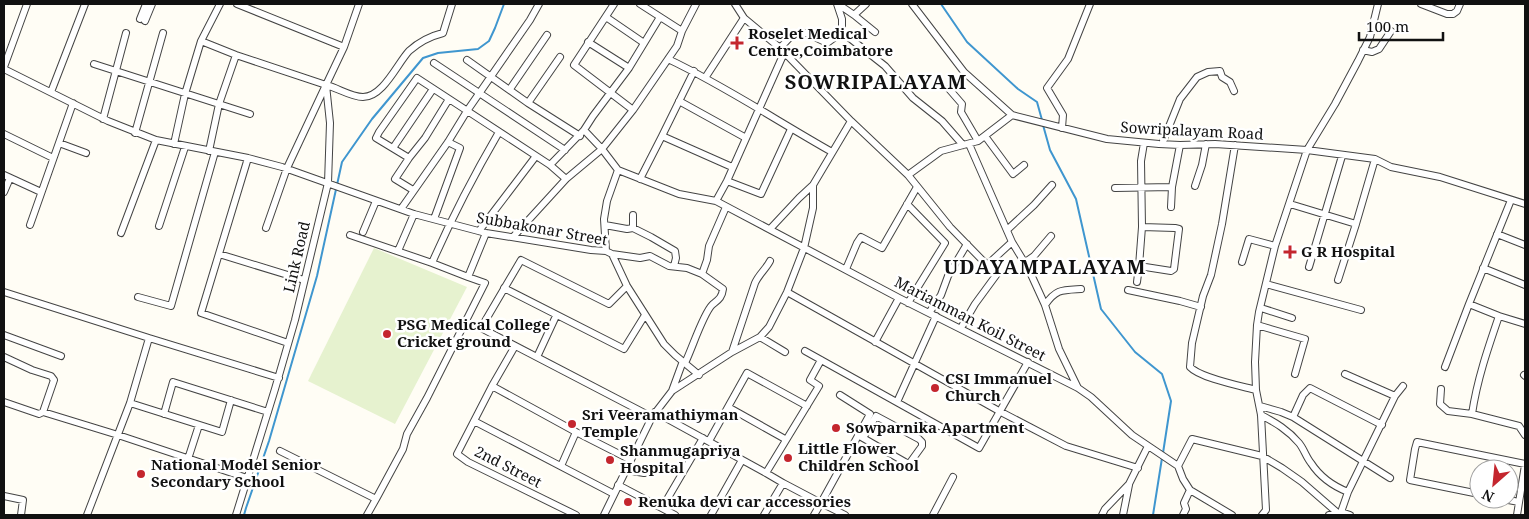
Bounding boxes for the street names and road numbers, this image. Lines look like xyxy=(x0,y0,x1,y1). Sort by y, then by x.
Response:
street label: Sowripalayam Road xyxy=(1120,116,1264,144)
street label: Subbakonar Street xyxy=(475,207,609,249)
street label: Link Road xyxy=(278,219,314,294)
street label: Mariamman Koil Street xyxy=(891,271,1050,365)
street label: 2nd Street xyxy=(471,441,546,492)

